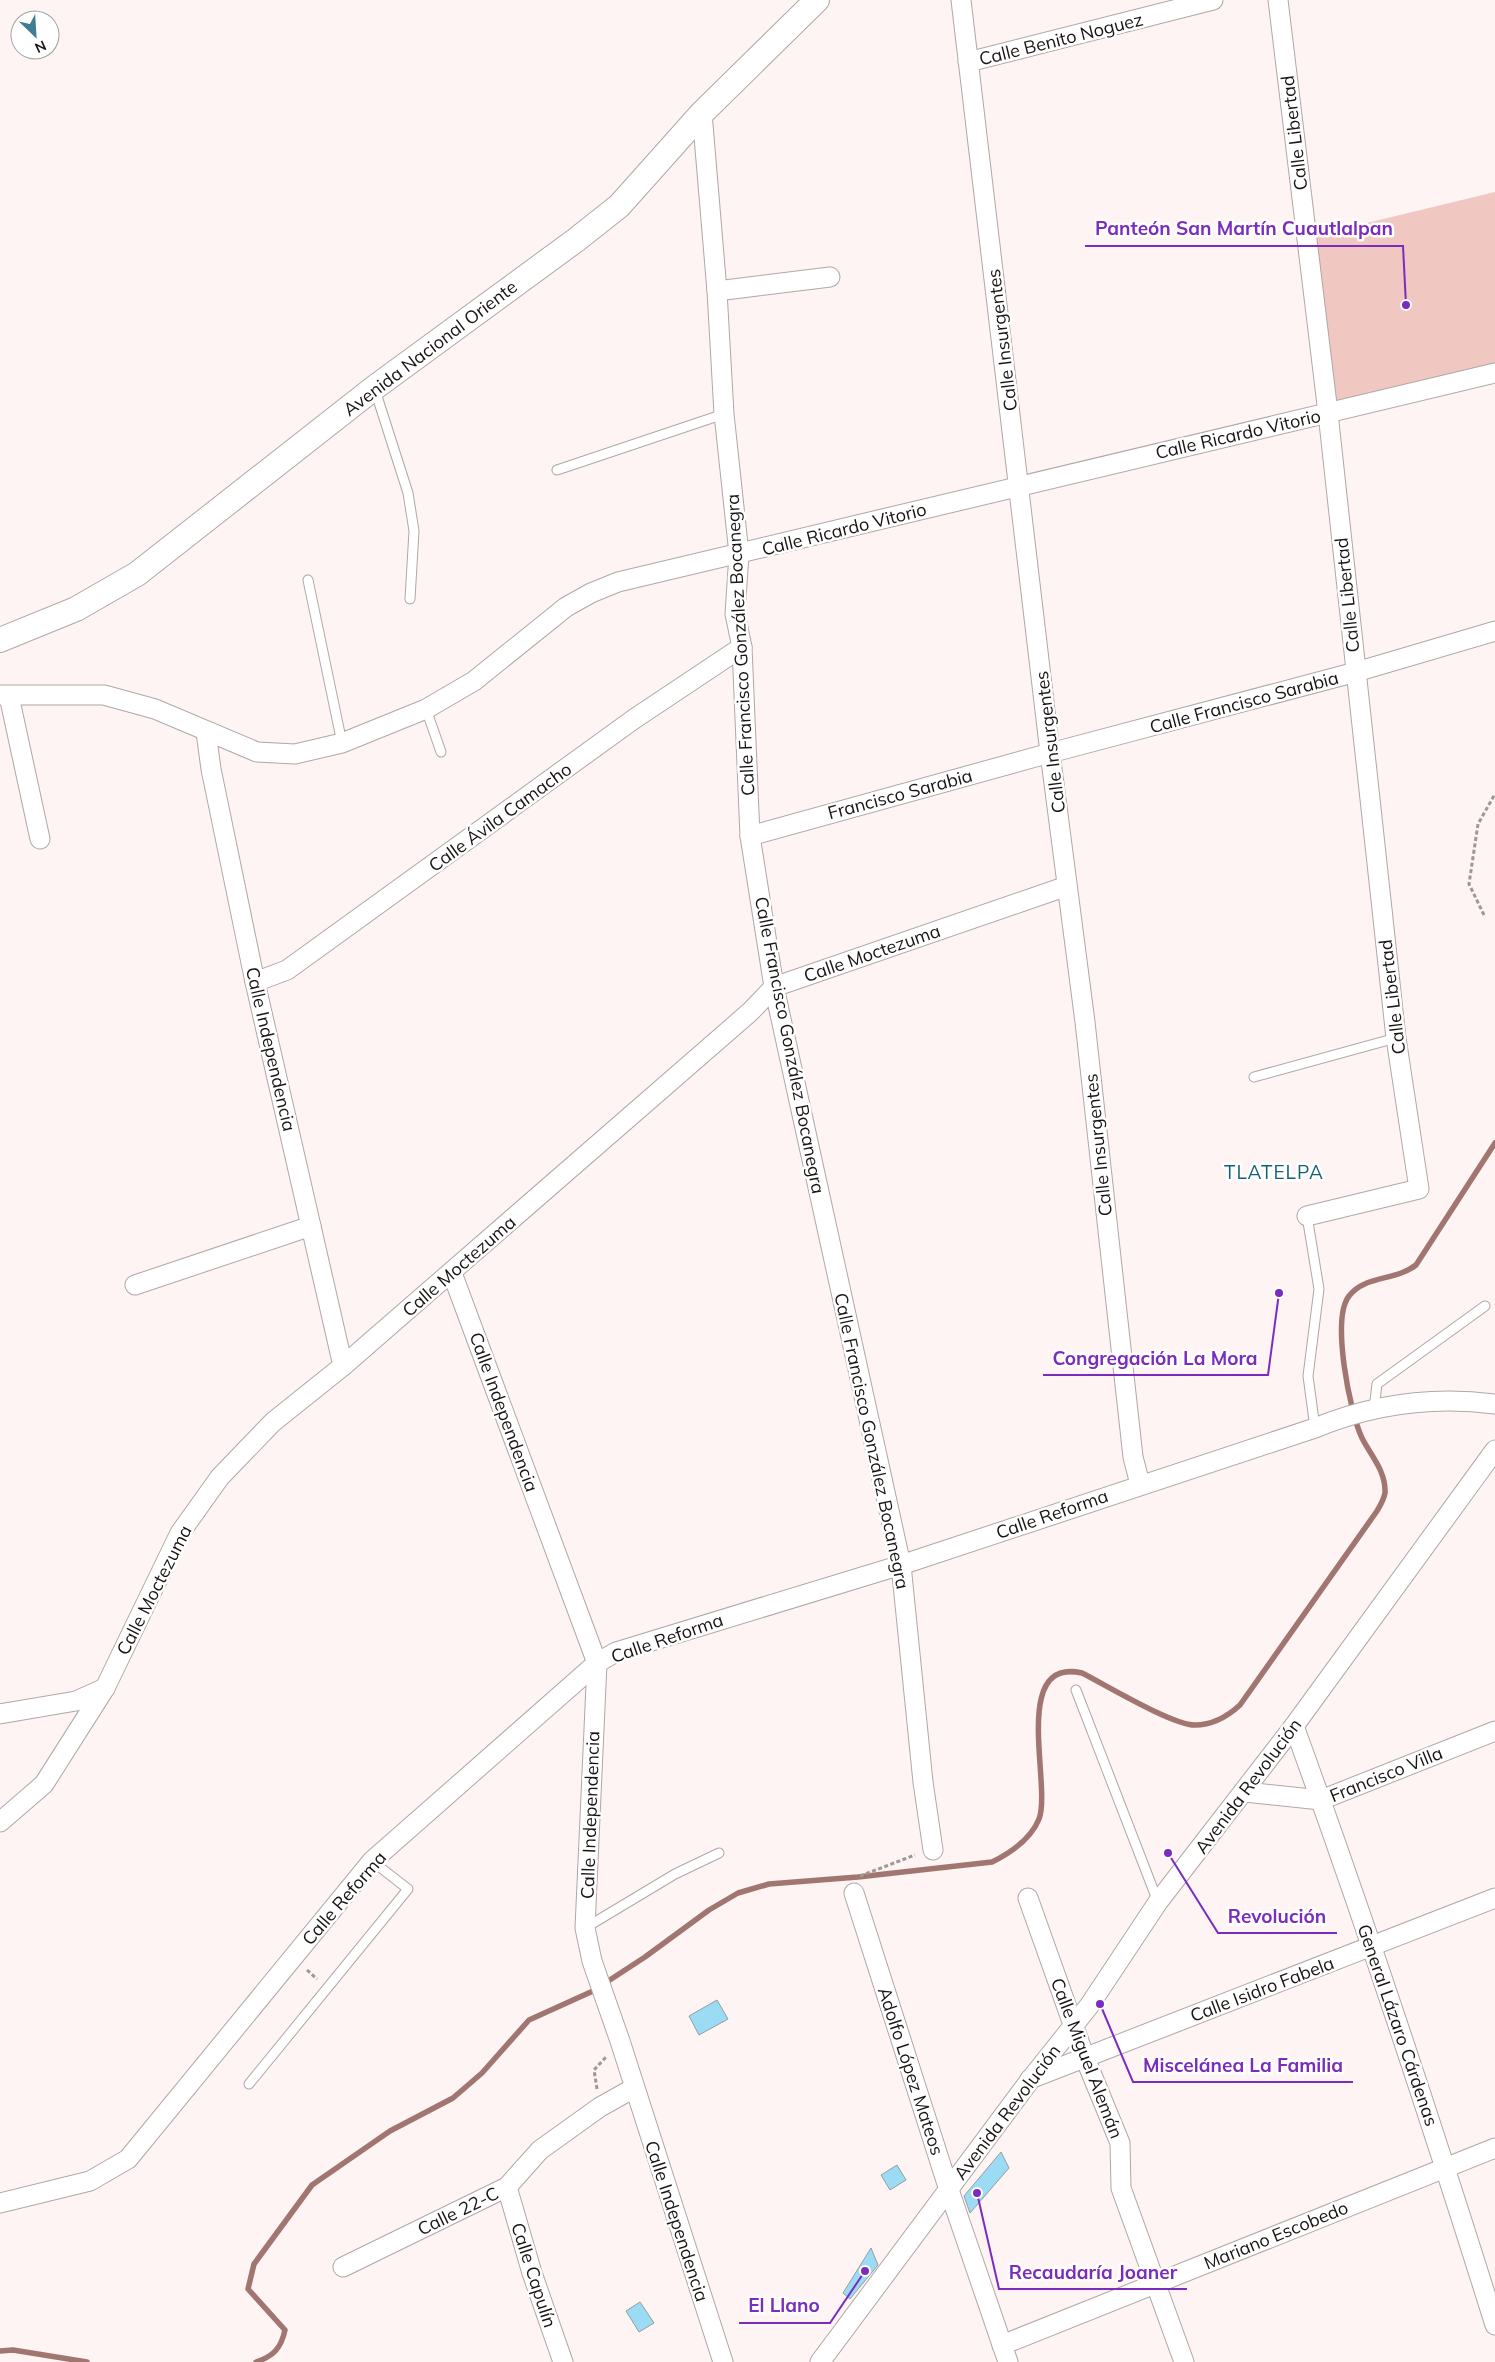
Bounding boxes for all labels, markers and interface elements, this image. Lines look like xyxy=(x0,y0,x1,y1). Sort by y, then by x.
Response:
street label: Calle Benito Noguez xyxy=(977,8,1145,70)
north arrow xyxy=(10,10,60,60)
text: N xyxy=(32,36,49,57)
street label: Calle Libertad xyxy=(1276,74,1312,192)
callout: Panteón San Martín Cuautlalpan xyxy=(1085,212,1403,246)
text: Panteón San Martín Cuautlalpan xyxy=(1095,216,1393,240)
street label: Calle Insurgentes xyxy=(982,268,1022,412)
street label: Avenida Nacional Oriente xyxy=(338,275,522,421)
street label: Calle Ricardo Vitorio xyxy=(1153,404,1323,464)
street label: Calle Francisco González Bocanegra xyxy=(721,493,759,797)
street label: Calle Ricardo Vitorio xyxy=(759,497,929,561)
street label: Calle Libertad xyxy=(1330,536,1364,654)
street label: Calle Francisco Sarabia xyxy=(1147,666,1341,738)
street label: Calle Insurgentes xyxy=(1030,670,1070,814)
street label: Calle Ávila Camacho xyxy=(424,757,576,877)
street label: Francisco Sarabia xyxy=(825,764,975,824)
street label: Calle Francisco González Bocanegra xyxy=(750,894,830,1196)
street label: Calle Moctezuma xyxy=(801,919,943,987)
street label: Calle Libertad xyxy=(1374,938,1410,1056)
street label: Calle Independencia xyxy=(241,965,301,1133)
street label: Calle Insurgentes xyxy=(1079,1073,1117,1217)
district label: TLATELPA xyxy=(1224,1160,1324,1184)
street label: Calle Moctezuma xyxy=(398,1210,520,1322)
street label: Calle Francisco González Bocanegra xyxy=(829,1291,915,1591)
street label: Calle Independencia xyxy=(464,1329,544,1495)
callout: Congregación La Mora xyxy=(1043,1341,1268,1375)
text: Congregación La Mora xyxy=(1052,1346,1258,1370)
street label: Calle Reforma xyxy=(993,1484,1111,1544)
street label: Calle Moctezuma xyxy=(111,1521,197,1659)
street label: Calle Reforma xyxy=(608,1608,726,1668)
street label: Avenida Revolución xyxy=(1190,1714,1306,1858)
street label: Calle Independencia xyxy=(576,1731,604,1899)
street label: Francisco Villa xyxy=(1326,1741,1446,1807)
street label: Calle Reforma xyxy=(297,1846,391,1950)
callout: Revolución xyxy=(1218,1899,1337,1933)
text: Revolución xyxy=(1228,1904,1326,1928)
street label: General Lázaro Cárdenas xyxy=(1353,1921,1443,2129)
street label: Calle Isidro Fabela xyxy=(1187,1951,1337,2027)
street label: Calle Miguel Alemán xyxy=(1046,1974,1128,2142)
street label: Adolfo López Mateos xyxy=(873,1984,949,2158)
street label: Avenida Revolución xyxy=(949,2040,1065,2184)
callout: Miscelánea La Familia xyxy=(1133,2048,1353,2082)
text: Miscelánea La Familia xyxy=(1143,2053,1343,2077)
street label: Calle Independencia xyxy=(640,2138,714,2304)
street label: Calle 22-C xyxy=(414,2181,502,2241)
street label: Mariano Escobedo xyxy=(1201,2196,1351,2274)
street label: Calle Capulín xyxy=(506,2220,562,2330)
callout: Recaudaría Joaner xyxy=(999,2255,1187,2289)
text: Recaudaría Joaner xyxy=(1009,2260,1178,2284)
callout: El Llano xyxy=(739,2289,830,2323)
text: El Llano xyxy=(748,2293,820,2317)

